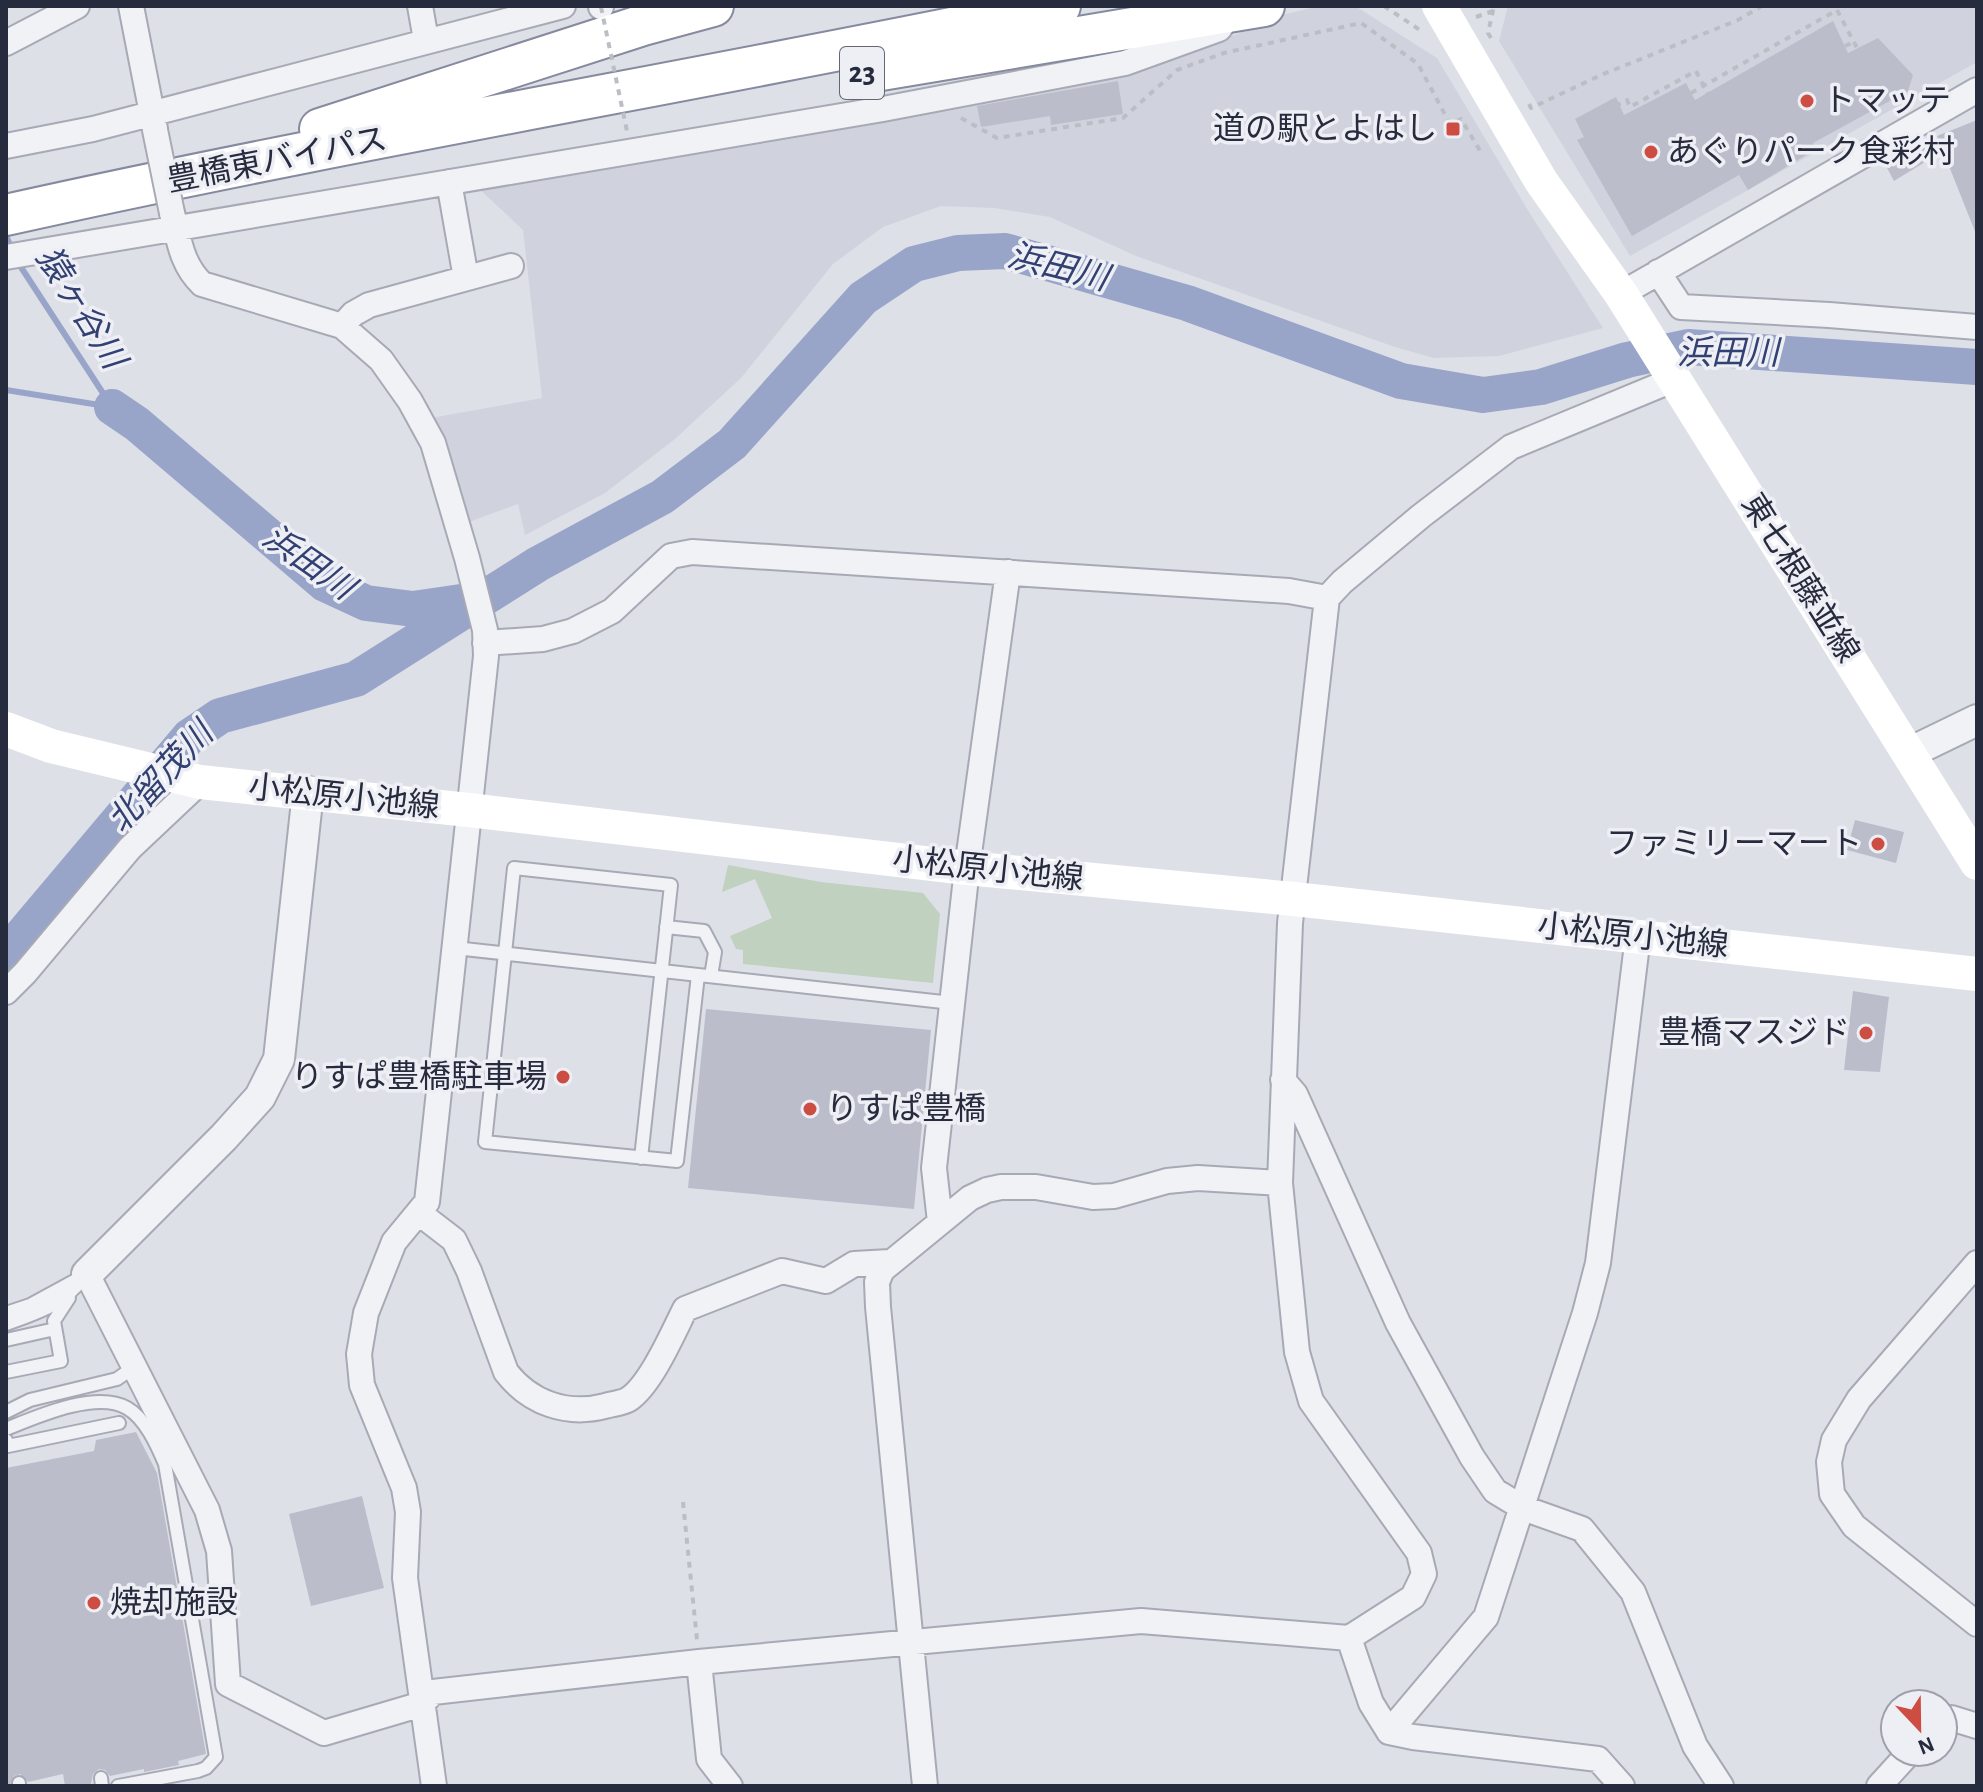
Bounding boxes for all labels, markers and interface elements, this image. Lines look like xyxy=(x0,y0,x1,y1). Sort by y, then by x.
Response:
road number: 23 xyxy=(840,47,884,99)
place label: トマッテ xyxy=(1823,85,1951,117)
marker: トマッテ xyxy=(1798,92,1816,110)
place label: 道の駅とよはし xyxy=(1213,111,1437,145)
marker: 道の駅とよはし xyxy=(1444,120,1462,138)
street label: 豊橋東バイパス xyxy=(164,121,390,197)
place label: あぐりパーク食彩村 xyxy=(1667,135,1955,168)
marker: あぐりパーク食彩村 xyxy=(1642,143,1660,161)
water label: 浜田川 xyxy=(1004,237,1115,298)
water label: 猿ヶ谷川 xyxy=(30,240,134,377)
water label: 浜田川 xyxy=(1677,335,1782,371)
street label: 東七根藤並線 xyxy=(1736,487,1866,668)
water label: 浜田川 xyxy=(256,518,363,608)
water label: 北留茂川 xyxy=(101,713,222,839)
street label: 小松原小池線 xyxy=(247,769,441,823)
place label: ファミリーマート xyxy=(1606,828,1862,860)
marker: ファミリーマート xyxy=(1869,835,1887,853)
street label: 小松原小池線 xyxy=(891,841,1085,895)
street label: 小松原小池線 xyxy=(1536,908,1730,962)
place label: 豊橋マスジド xyxy=(1658,1015,1850,1049)
marker: 豊橋マスジド xyxy=(1857,1024,1875,1042)
place label: りすぱ豊橋駐車場 xyxy=(291,1059,547,1093)
marker: りすぱ豊橋駐車場 xyxy=(554,1068,572,1086)
place label: りすぱ豊橋 xyxy=(826,1091,986,1125)
marker: りすぱ豊橋 xyxy=(801,1100,819,1118)
place label: 焼却施設 xyxy=(110,1585,238,1619)
marker: 焼却施設 xyxy=(85,1594,103,1612)
north arrow xyxy=(1879,1688,1959,1768)
text: N xyxy=(1915,1733,1937,1759)

